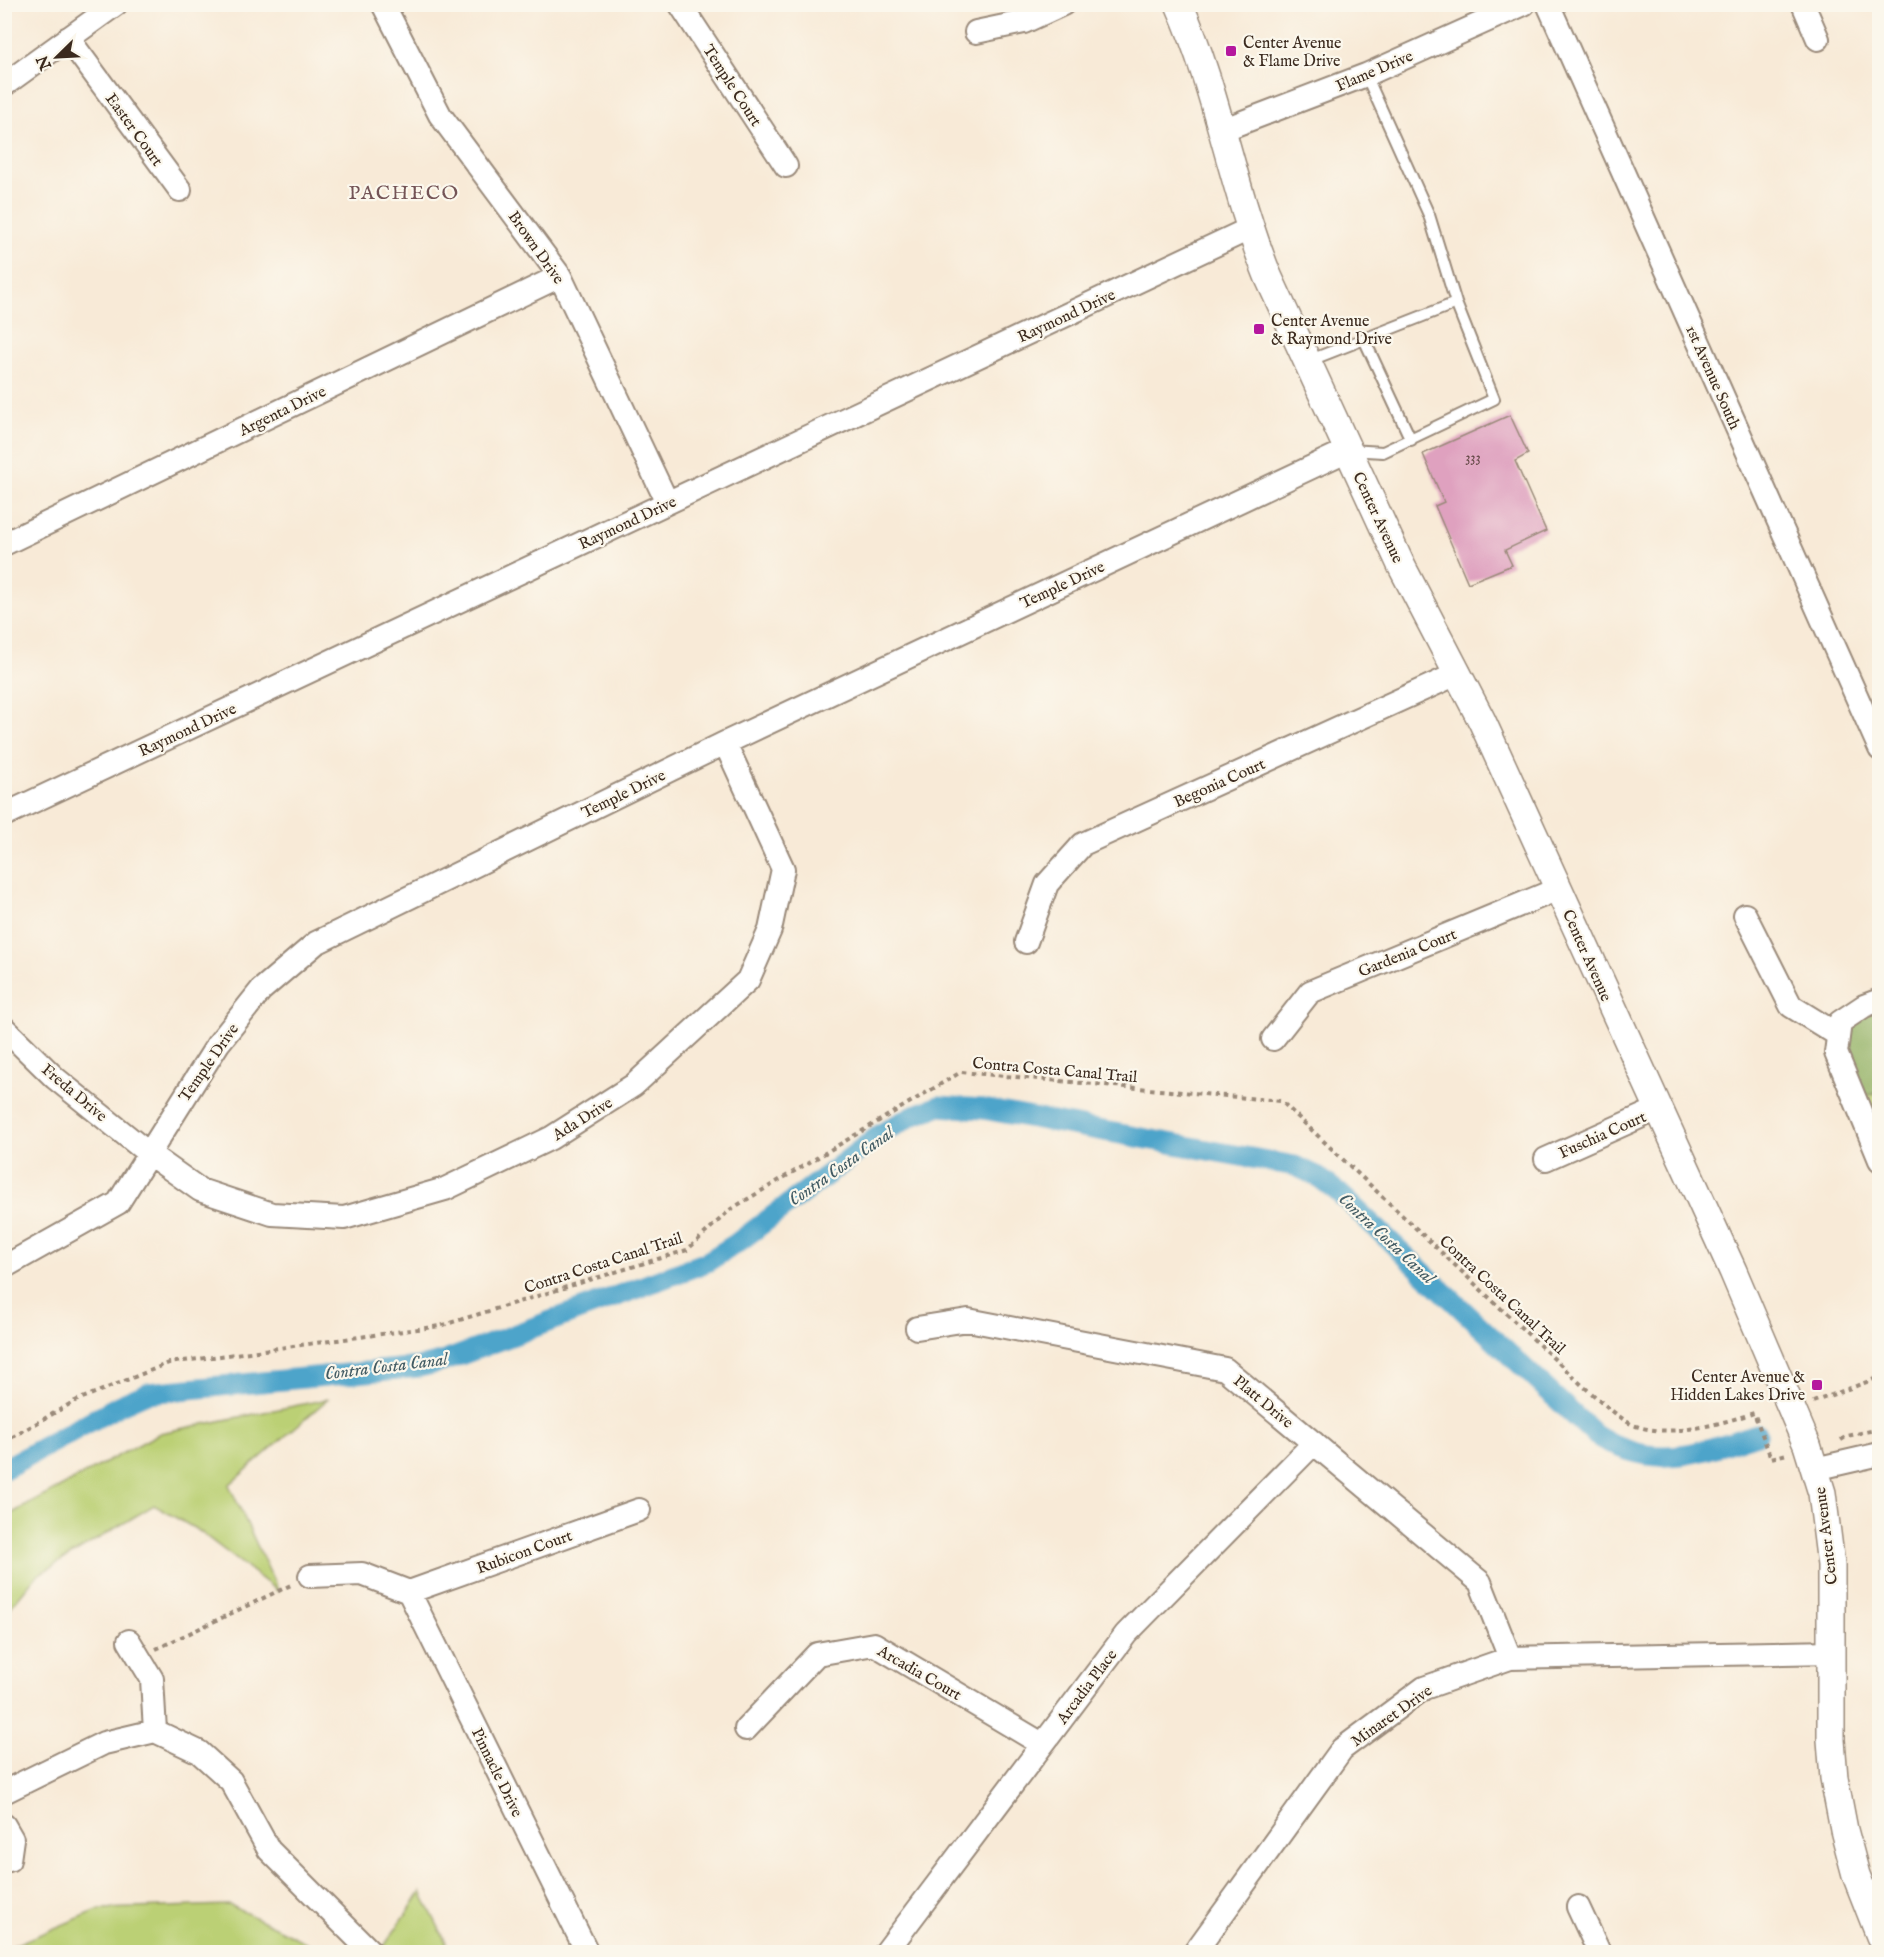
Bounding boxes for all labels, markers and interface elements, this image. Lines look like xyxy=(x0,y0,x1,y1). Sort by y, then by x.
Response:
north arrow xyxy=(27,27,87,87)
place label: Center Avenue & Flame Drive xyxy=(1243,34,1341,72)
street label: Temple Court xyxy=(698,41,765,131)
marker: Center Avenue & Flame Drive xyxy=(1224,44,1238,58)
street label: Flame Drive xyxy=(1333,47,1416,97)
text: N xyxy=(33,52,57,74)
street label: Easter Court xyxy=(100,90,167,171)
district label: PACHECO xyxy=(349,181,460,206)
street label: Brown Drive xyxy=(503,208,568,289)
street label: Raymond Drive xyxy=(1015,285,1119,348)
place label: Center Avenue & Raymond Drive xyxy=(1271,312,1392,350)
marker: Center Avenue & Raymond Drive xyxy=(1252,322,1266,336)
street label: 1st Avenue South xyxy=(1680,323,1744,433)
street label: Argenta Drive xyxy=(235,382,330,442)
house number: 333 xyxy=(1465,449,1481,467)
street label: Center Avenue xyxy=(1347,469,1407,567)
street label: Raymond Drive xyxy=(576,492,680,555)
street label: Temple Drive xyxy=(1017,558,1108,614)
street label: Raymond Drive xyxy=(136,699,240,762)
street label: Begonia Court xyxy=(1171,755,1269,813)
street label: Temple Drive xyxy=(579,766,669,824)
street label: Center Avenue xyxy=(1557,907,1615,1005)
street label: Gardenia Court xyxy=(1356,925,1460,983)
street label: Temple Drive xyxy=(175,1020,244,1106)
street label: Contra Costa Canal Trail xyxy=(972,1054,1139,1088)
street label: Freda Drive xyxy=(37,1060,111,1127)
street label: Ada Drive xyxy=(548,1093,617,1146)
street label: Fuschia Court xyxy=(1556,1107,1650,1164)
water label: Contra Costa Canal xyxy=(785,1121,901,1212)
water label: Contra Costa Canal xyxy=(1333,1189,1440,1291)
street label: Contra Costa Canal Trail xyxy=(522,1229,686,1299)
street label: Contra Costa Canal Trail xyxy=(1434,1232,1569,1360)
water label: Contra Costa Canal xyxy=(323,1348,451,1386)
place label: Center Avenue & Hidden Lakes Drive xyxy=(1670,1368,1805,1406)
street label: Platt Drive xyxy=(1229,1372,1297,1433)
marker: Center Avenue & Hidden Lakes Drive xyxy=(1810,1378,1824,1392)
street label: Center Avenue xyxy=(1811,1486,1843,1586)
street label: Rubicon Court xyxy=(474,1526,576,1579)
street label: Arcadia Court xyxy=(873,1641,965,1706)
street label: Arcadia Place xyxy=(1052,1646,1122,1729)
street label: Minaret Drive xyxy=(1348,1681,1436,1752)
street label: Pinnacle Drive xyxy=(466,1725,526,1821)

